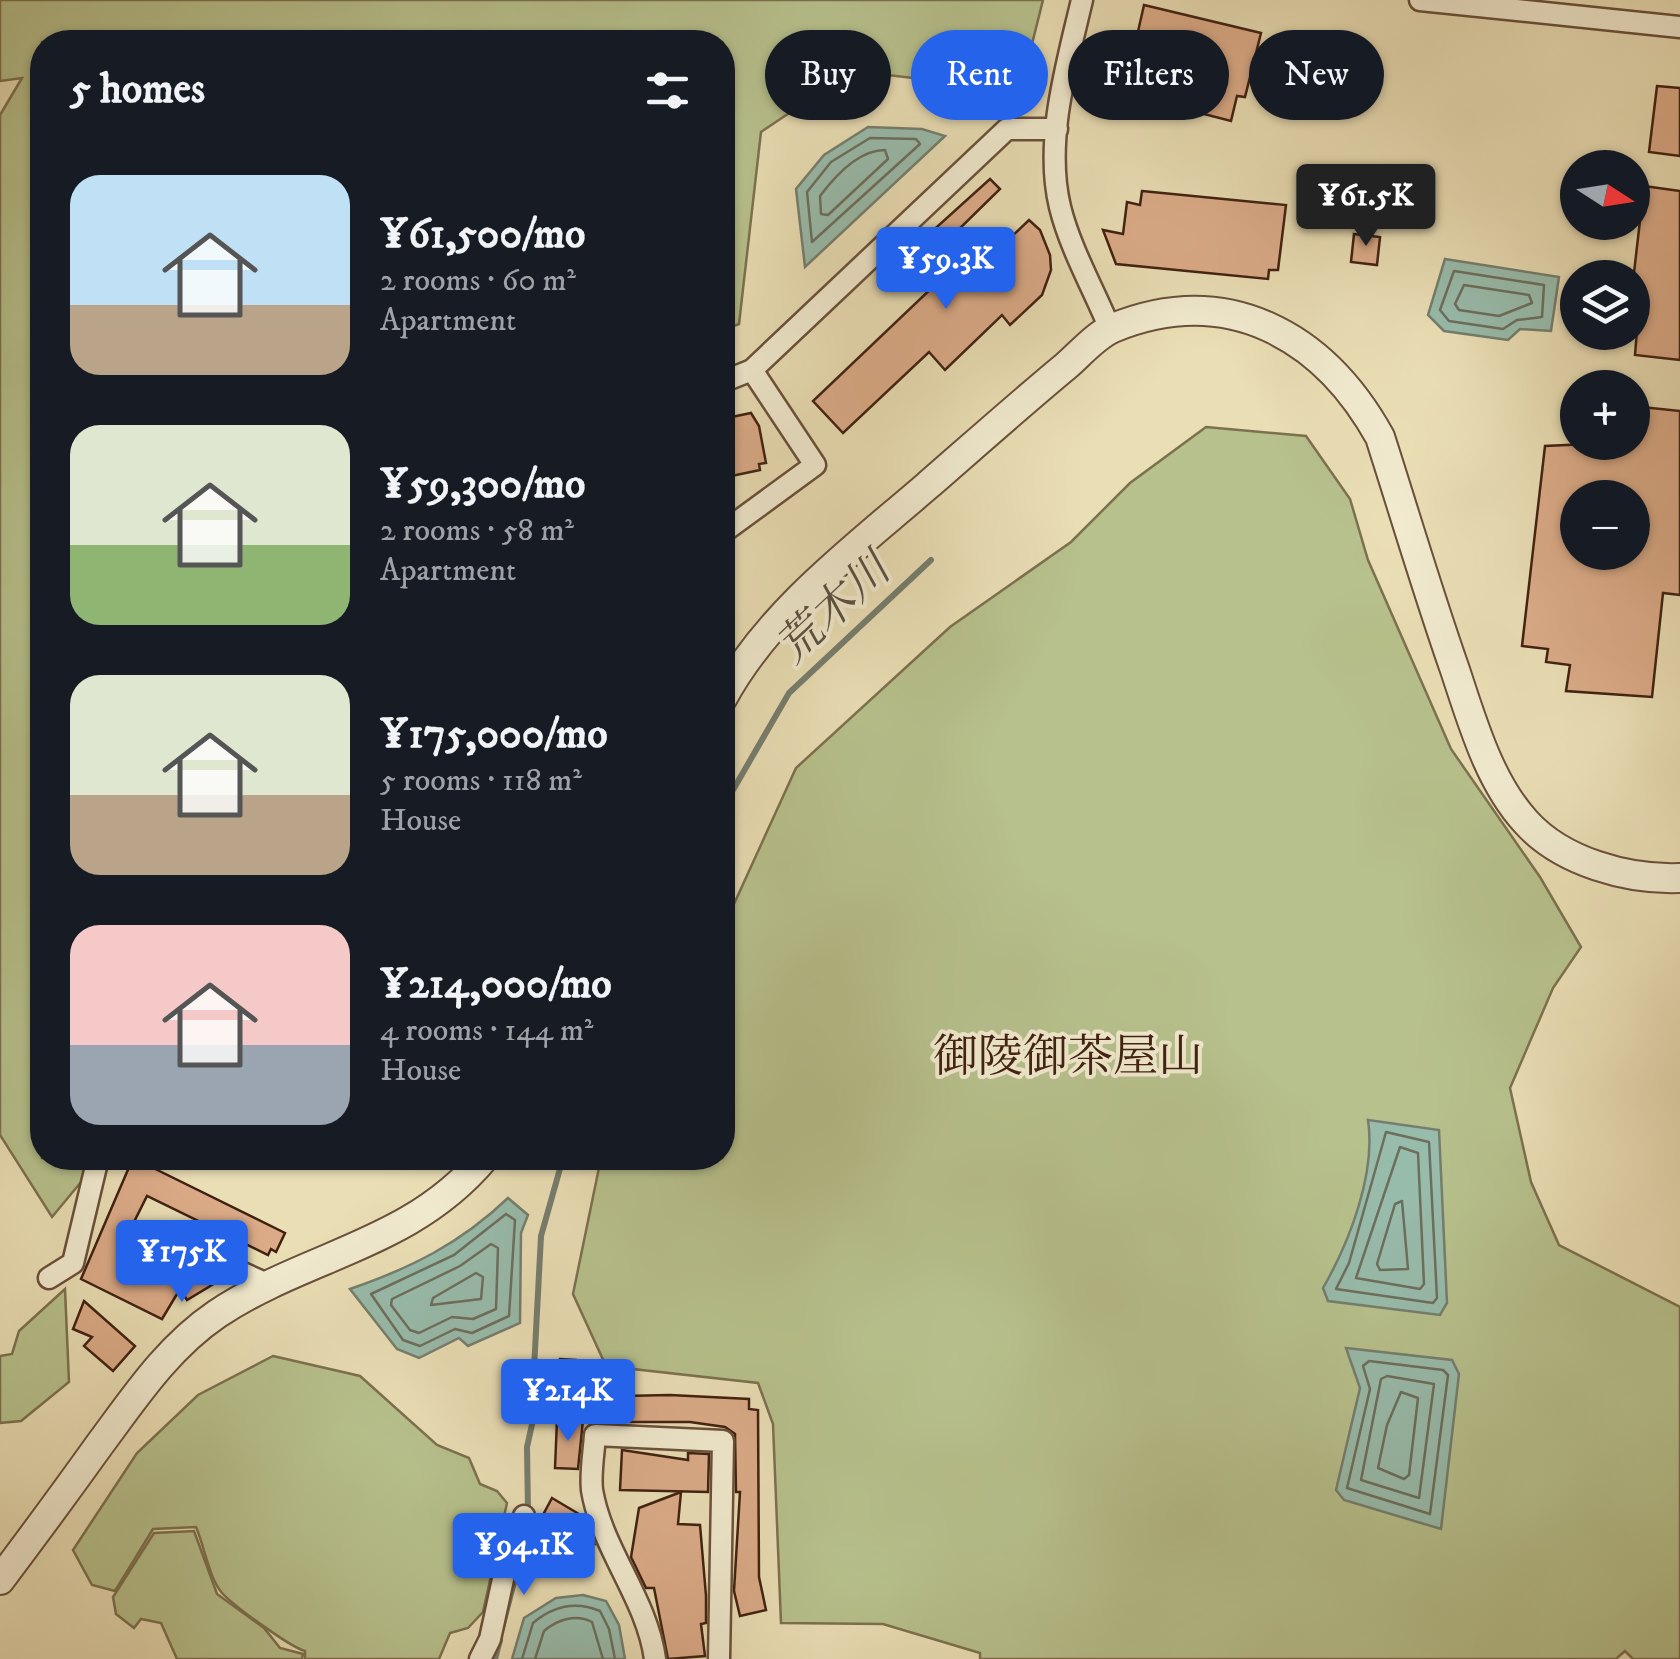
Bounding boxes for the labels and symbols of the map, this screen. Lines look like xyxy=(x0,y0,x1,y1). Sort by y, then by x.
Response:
north arrow xyxy=(1560,150,1650,240)
pin: ¥61.5K xyxy=(1285,164,1447,249)
pin: ¥59.3K xyxy=(865,227,1027,312)
water label: 荒木川 xyxy=(766,539,906,676)
district label: 御陵御茶屋山 xyxy=(933,1030,1203,1086)
pin: ¥175K xyxy=(112,1220,252,1305)
pin: ¥214K xyxy=(498,1359,638,1444)
pin: ¥94.1K xyxy=(443,1513,605,1598)

